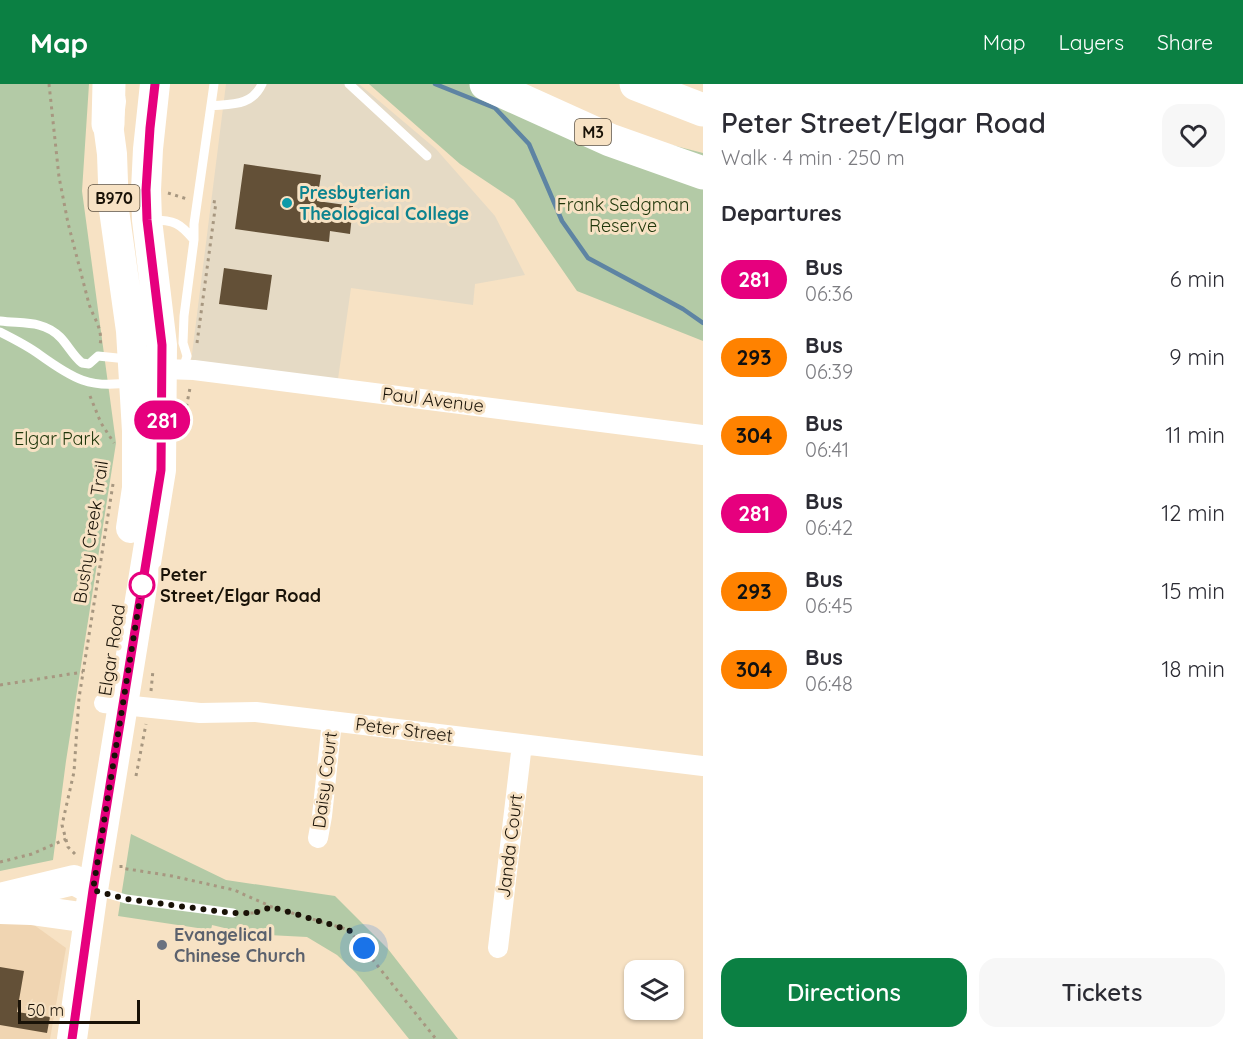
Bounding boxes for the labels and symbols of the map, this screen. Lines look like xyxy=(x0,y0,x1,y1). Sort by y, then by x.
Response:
road number: M3 xyxy=(575,119,611,145)
place label: Presbyterian Theological College xyxy=(299,181,469,225)
road number: B970 xyxy=(88,185,140,211)
park label: Frank Sedgman Reserve xyxy=(557,193,689,237)
marker: Presbyterian Theological College xyxy=(280,196,294,210)
street label: Paul Avenue xyxy=(381,382,485,417)
line badge: 281 xyxy=(128,400,196,440)
park label: Elgar Park xyxy=(14,427,100,450)
street label: Bushy Creek Trail xyxy=(68,459,113,605)
place label: Peter Street/Elgar Road xyxy=(160,563,321,607)
marker: Peter Street/Elgar Road xyxy=(129,572,155,598)
street label: Elgar Road xyxy=(93,602,130,698)
street label: Peter Street xyxy=(354,712,454,747)
street label: Daisy Court xyxy=(307,730,342,830)
street label: Janda Court xyxy=(492,793,527,899)
place label: Evangelical Chinese Church xyxy=(174,923,306,967)
your location xyxy=(349,933,379,963)
marker: Evangelical Chinese Church xyxy=(155,938,169,952)
scale bar xyxy=(18,997,140,1024)

